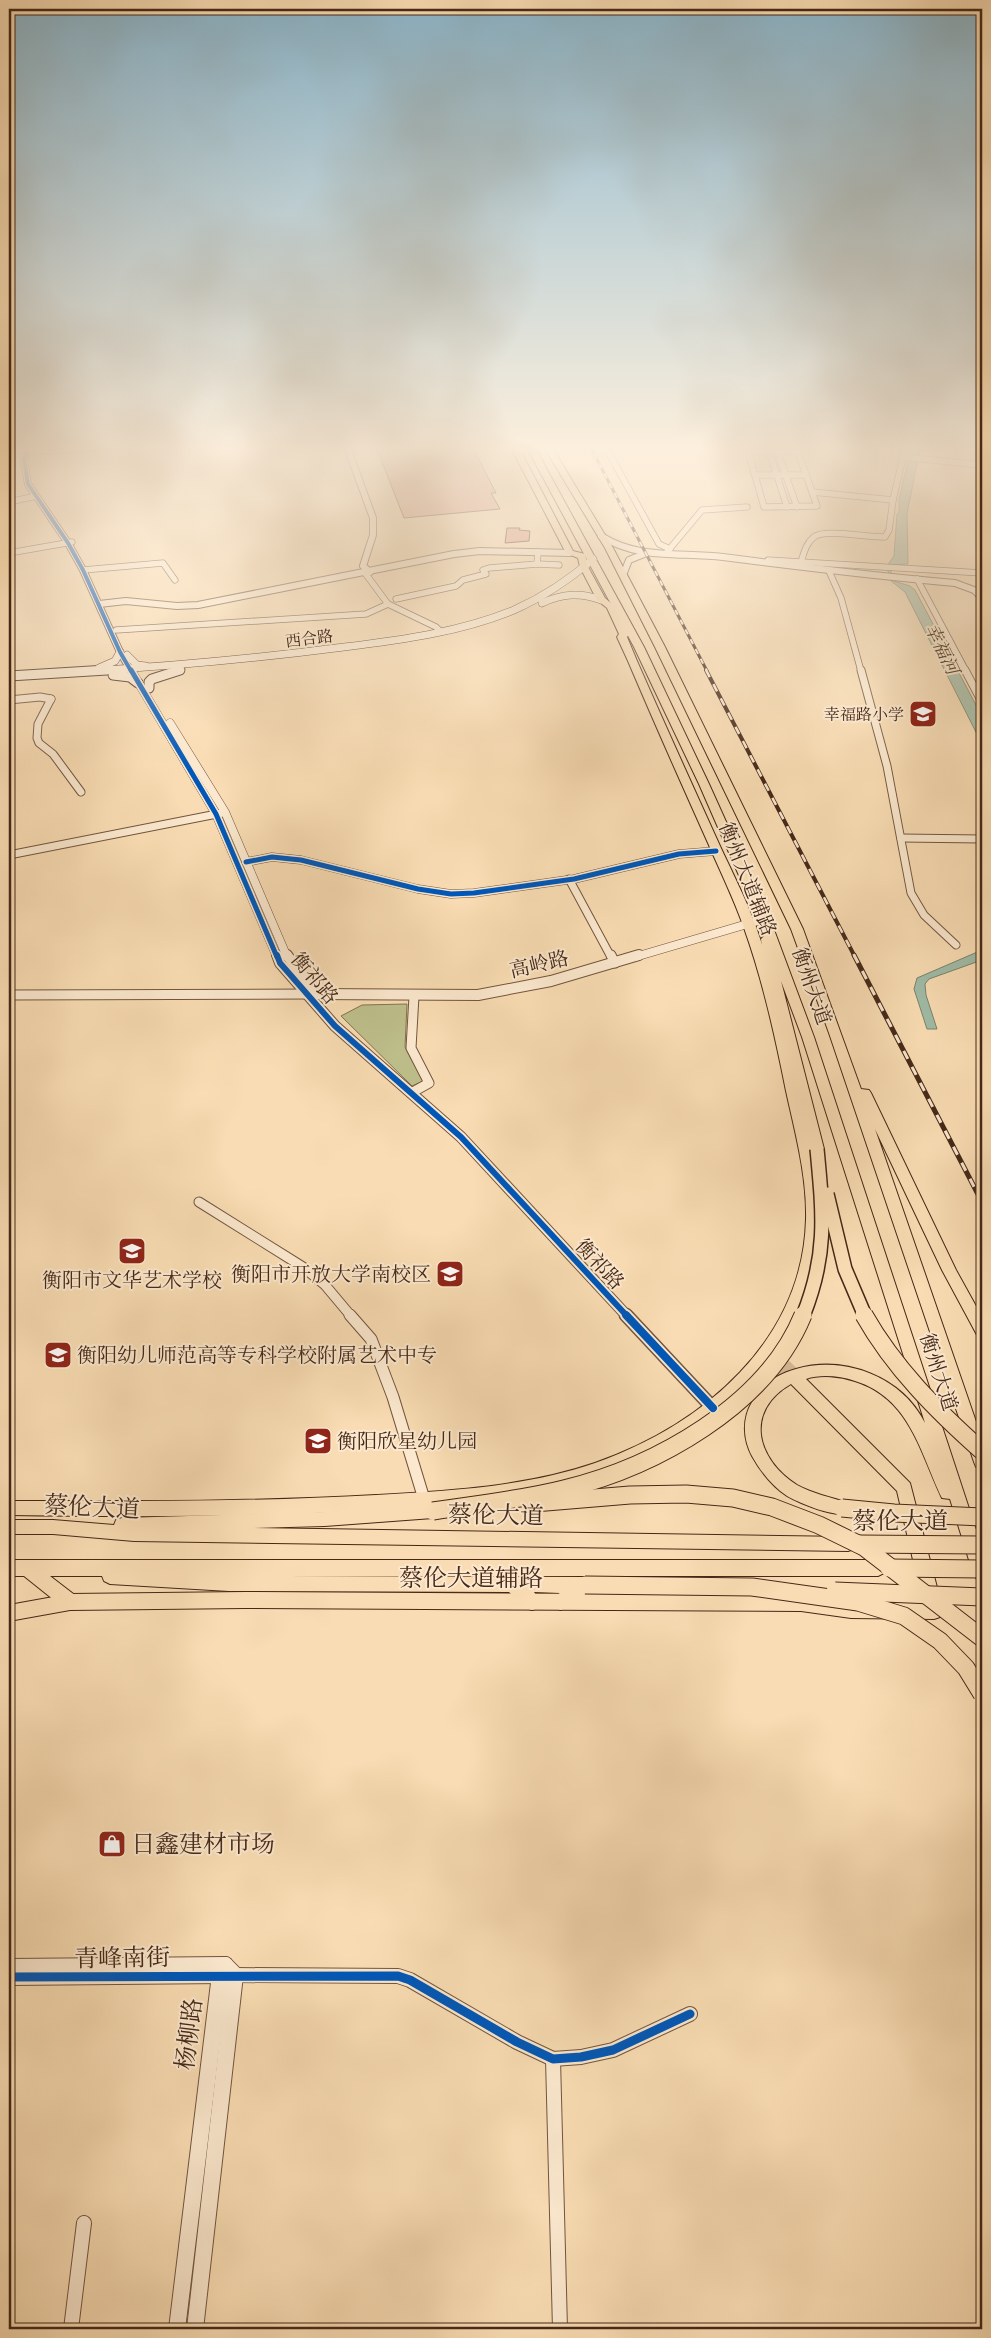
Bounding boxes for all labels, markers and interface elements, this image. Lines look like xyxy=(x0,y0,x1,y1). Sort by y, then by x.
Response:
water label: 幸福河 xyxy=(920,619,966,681)
street label: 西合路 xyxy=(284,625,334,652)
school or university icon: 幸福路小学 xyxy=(908,699,938,729)
place label: 幸福路小学 xyxy=(824,704,904,725)
street label: 衡州大道辅路 xyxy=(713,818,783,940)
street label: 衡州大道 xyxy=(787,944,837,1028)
street label: 高岭路 xyxy=(507,945,571,983)
street label: 衡祁路 xyxy=(286,947,344,1009)
street label: 衡祁路 xyxy=(570,1233,630,1295)
school or university icon: 衡阳市文华艺术学校 xyxy=(117,1236,147,1266)
school or university icon: 衡阳市开放大学南校区 xyxy=(435,1259,465,1289)
place label: 衡阳市开放大学南校区 xyxy=(231,1261,431,1287)
place label: 衡阳市文华艺术学校 xyxy=(42,1267,222,1293)
street label: 衡州大道 xyxy=(914,1330,964,1414)
school or university icon: 衡阳幼儿师范高等专科学校附属艺术中专 xyxy=(43,1340,73,1370)
place label: 衡阳幼儿师范高等专科学校附属艺术中专 xyxy=(77,1342,437,1368)
school or university icon: 衡阳欣星幼儿园 xyxy=(303,1426,333,1456)
place label: 衡阳欣星幼儿园 xyxy=(337,1428,477,1454)
street label: 蔡伦大道 xyxy=(43,1489,141,1524)
street label: 蔡伦大道 xyxy=(448,1498,544,1531)
street label: 蔡伦大道 xyxy=(852,1505,948,1536)
street label: 蔡伦大道辅路 xyxy=(399,1562,543,1593)
place label: 日鑫建材市场 xyxy=(131,1828,275,1859)
shop icon: 日鑫建材市场 xyxy=(97,1829,127,1859)
street label: 青峰南街 xyxy=(74,1941,170,1974)
street label: 杨柳路 xyxy=(169,1996,208,2072)

